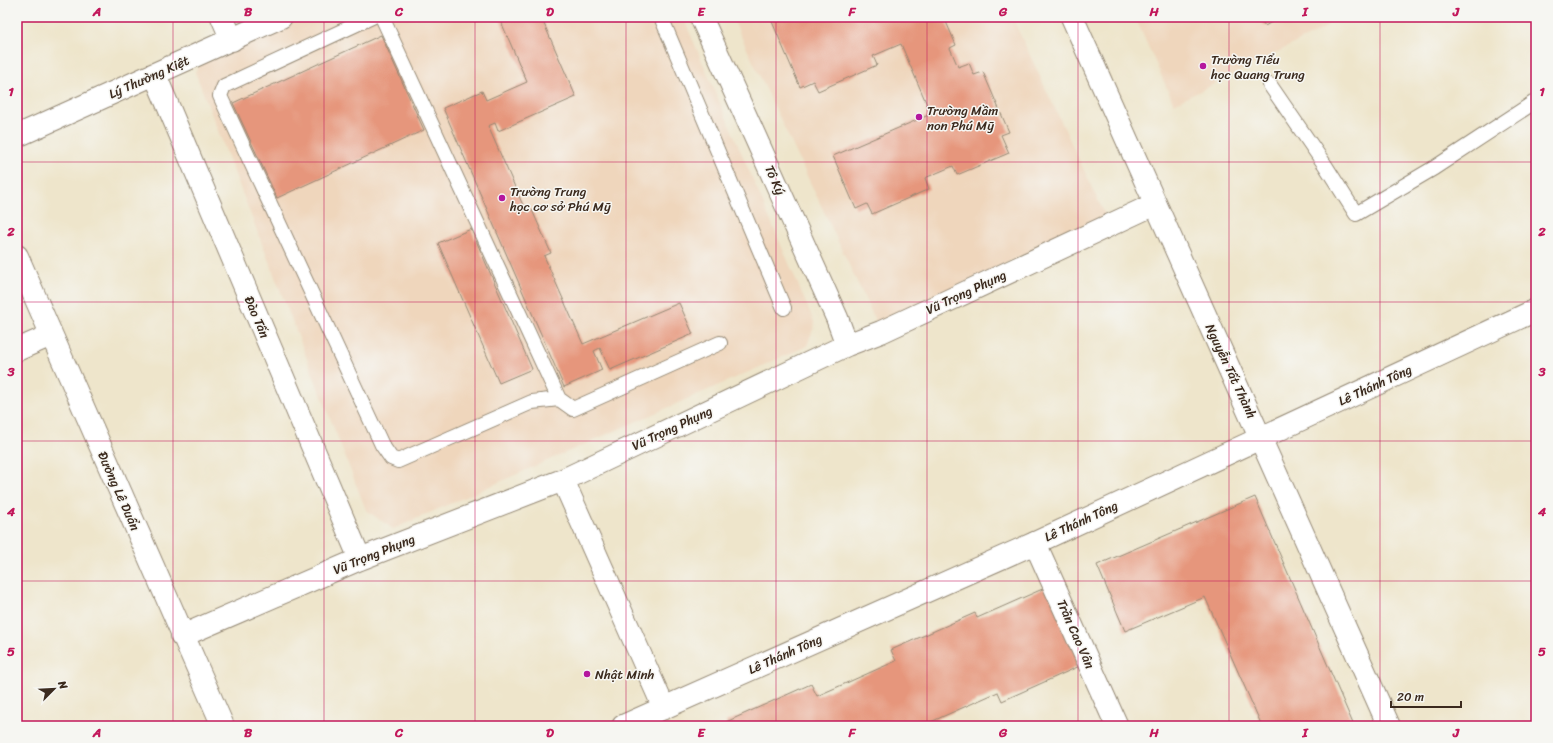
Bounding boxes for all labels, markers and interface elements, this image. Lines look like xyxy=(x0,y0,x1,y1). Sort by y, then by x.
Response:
text: A xyxy=(92,0,101,23)
text: B xyxy=(244,0,253,23)
text: C xyxy=(394,0,404,23)
text: D xyxy=(546,0,554,23)
text: E xyxy=(697,0,706,23)
text: F xyxy=(847,0,856,23)
text: G xyxy=(998,0,1008,23)
text: H xyxy=(1148,0,1159,23)
text: I xyxy=(1301,0,1309,23)
text: J xyxy=(1452,0,1460,23)
place label: Trường Tiểu học Quang Trung xyxy=(1210,48,1305,86)
street label: Lý Thường Kiệt xyxy=(105,49,193,105)
marker: Trường Tiểu học Quang Trung xyxy=(1198,61,1208,71)
text: 1 xyxy=(8,80,14,103)
text: 1 xyxy=(1539,80,1545,103)
place label: Trường Mầm non Phú Mỹ xyxy=(927,99,998,137)
marker: Trường Mầm non Phú Mỹ xyxy=(914,112,924,122)
street label: Tô Ký xyxy=(758,161,792,199)
place label: Trường Trung học cơ sở Phú Mỹ xyxy=(509,180,611,218)
marker: Trường Trung học cơ sở Phú Mỹ xyxy=(497,193,507,203)
text: 2 xyxy=(6,220,15,243)
text: 2 xyxy=(1537,220,1546,243)
street label: Vũ Trọng Phụng xyxy=(922,263,1011,321)
street label: Đào Tấn xyxy=(238,292,276,342)
street label: Nguyễn Tất Thành xyxy=(1199,320,1263,422)
street label: Lê Thánh Tông xyxy=(1334,358,1416,412)
text: 3 xyxy=(6,360,15,383)
text: 3 xyxy=(1537,360,1546,383)
street label: Vũ Trọng Phụng xyxy=(628,399,717,457)
street label: Đường Lê Duẩn xyxy=(91,448,147,534)
street label: Lê Thánh Tông xyxy=(1040,494,1122,548)
text: 4 xyxy=(6,500,16,523)
text: 4 xyxy=(1537,500,1547,523)
street label: Vũ Trọng Phụng xyxy=(329,527,419,581)
street label: Trần Cao Vân xyxy=(1050,595,1102,673)
street label: Lê Thánh Tông xyxy=(744,627,826,681)
text: 5 xyxy=(7,640,15,663)
text: 5 xyxy=(1538,640,1546,663)
place label: Nhật Minh xyxy=(595,663,655,686)
north arrow xyxy=(34,669,74,709)
marker: Nhật Minh xyxy=(582,669,592,679)
text: N xyxy=(52,677,73,693)
scale bar xyxy=(1391,683,1461,709)
text: 20 m xyxy=(1397,686,1424,708)
text: A xyxy=(92,721,101,743)
text: B xyxy=(244,721,253,743)
text: C xyxy=(394,721,404,743)
text: D xyxy=(546,721,554,743)
text: E xyxy=(697,721,706,743)
text: F xyxy=(847,721,856,743)
text: G xyxy=(998,721,1008,743)
text: H xyxy=(1148,721,1159,743)
text: I xyxy=(1301,721,1309,743)
text: J xyxy=(1452,721,1460,743)

